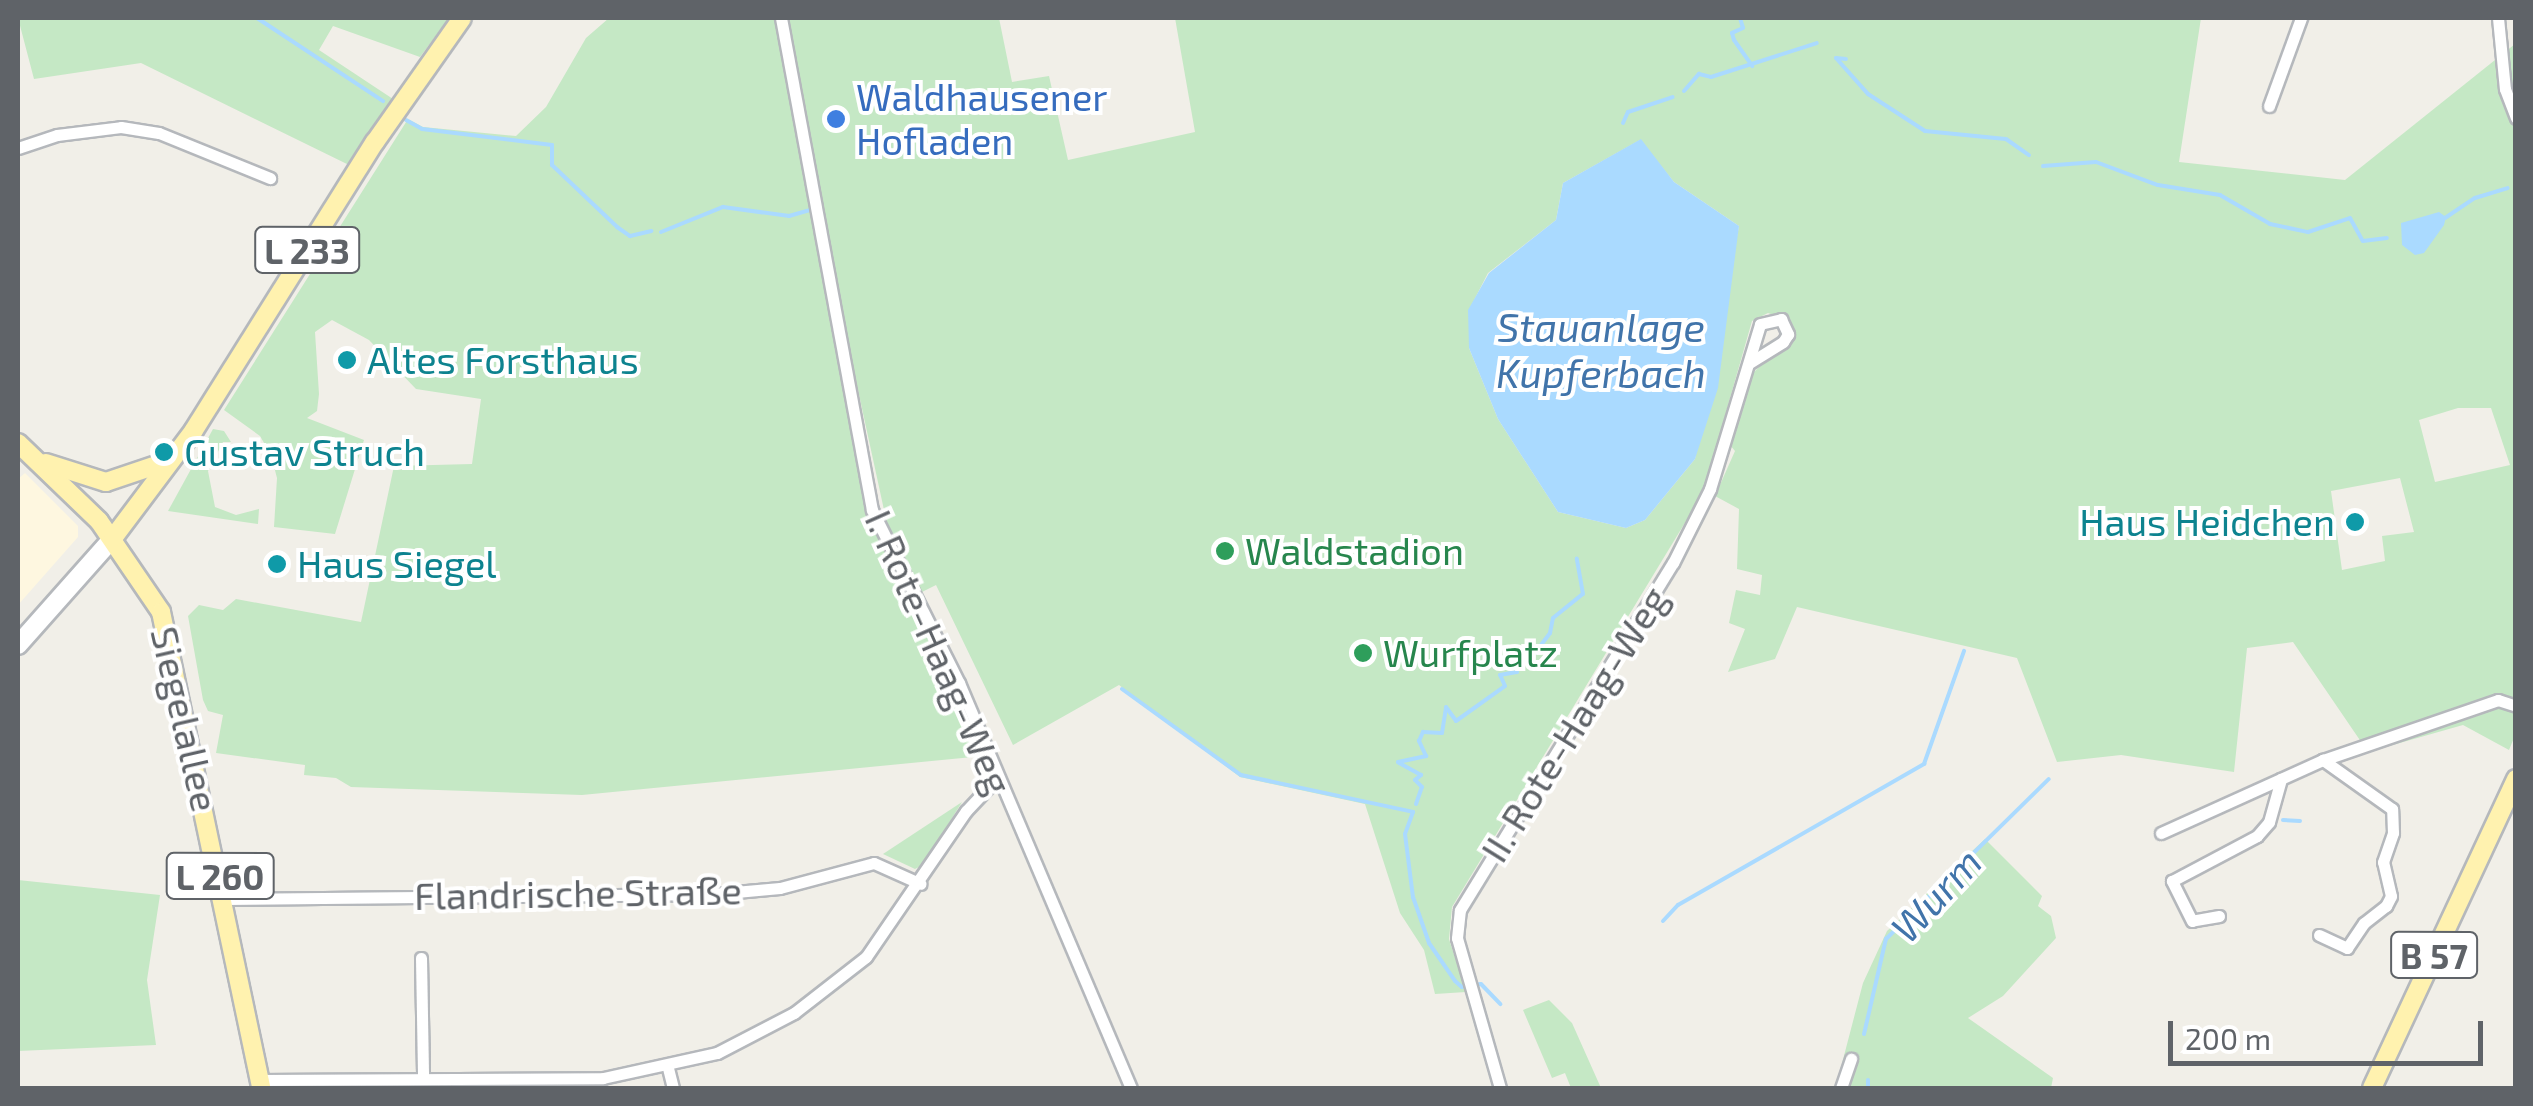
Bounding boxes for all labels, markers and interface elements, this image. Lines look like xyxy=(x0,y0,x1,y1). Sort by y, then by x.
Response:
place label: Waldhausener Hofladen xyxy=(856,74,1108,163)
marker: Waldhausener Hofladen xyxy=(825,108,847,130)
road number: L 233 xyxy=(252,220,362,280)
water label: Stauanlage Kupferbach xyxy=(1496,302,1706,396)
place label: Altes Forsthaus xyxy=(367,337,639,383)
marker: Altes Forsthaus xyxy=(336,349,358,371)
place label: Gustav Struch xyxy=(184,429,426,475)
marker: Gustav Struch xyxy=(153,441,175,463)
place label: Haus Heidchen xyxy=(2079,499,2335,545)
street label: I. Rote-Haag-Weg xyxy=(856,503,1022,801)
marker: Haus Heidchen xyxy=(2344,511,2366,533)
place label: Waldstadion xyxy=(1245,528,1464,574)
marker: Waldstadion xyxy=(1214,540,1236,562)
place label: Haus Siegel xyxy=(297,541,497,587)
marker: Haus Siegel xyxy=(266,553,288,575)
street label: II. Rote-Haag-Weg xyxy=(1471,578,1677,870)
street label: Siegelallee xyxy=(142,622,228,816)
place label: Wurfplatz xyxy=(1383,630,1558,676)
marker: Wurfplatz xyxy=(1352,642,1374,664)
water label: Wurm xyxy=(1880,837,1990,951)
road number: L 260 xyxy=(165,846,275,906)
street label: Flandrische Straße xyxy=(414,867,742,919)
road number: B 57 xyxy=(2389,925,2479,985)
scale bar xyxy=(2173,1001,2488,1063)
text: 200 m xyxy=(2185,1020,2271,1056)

